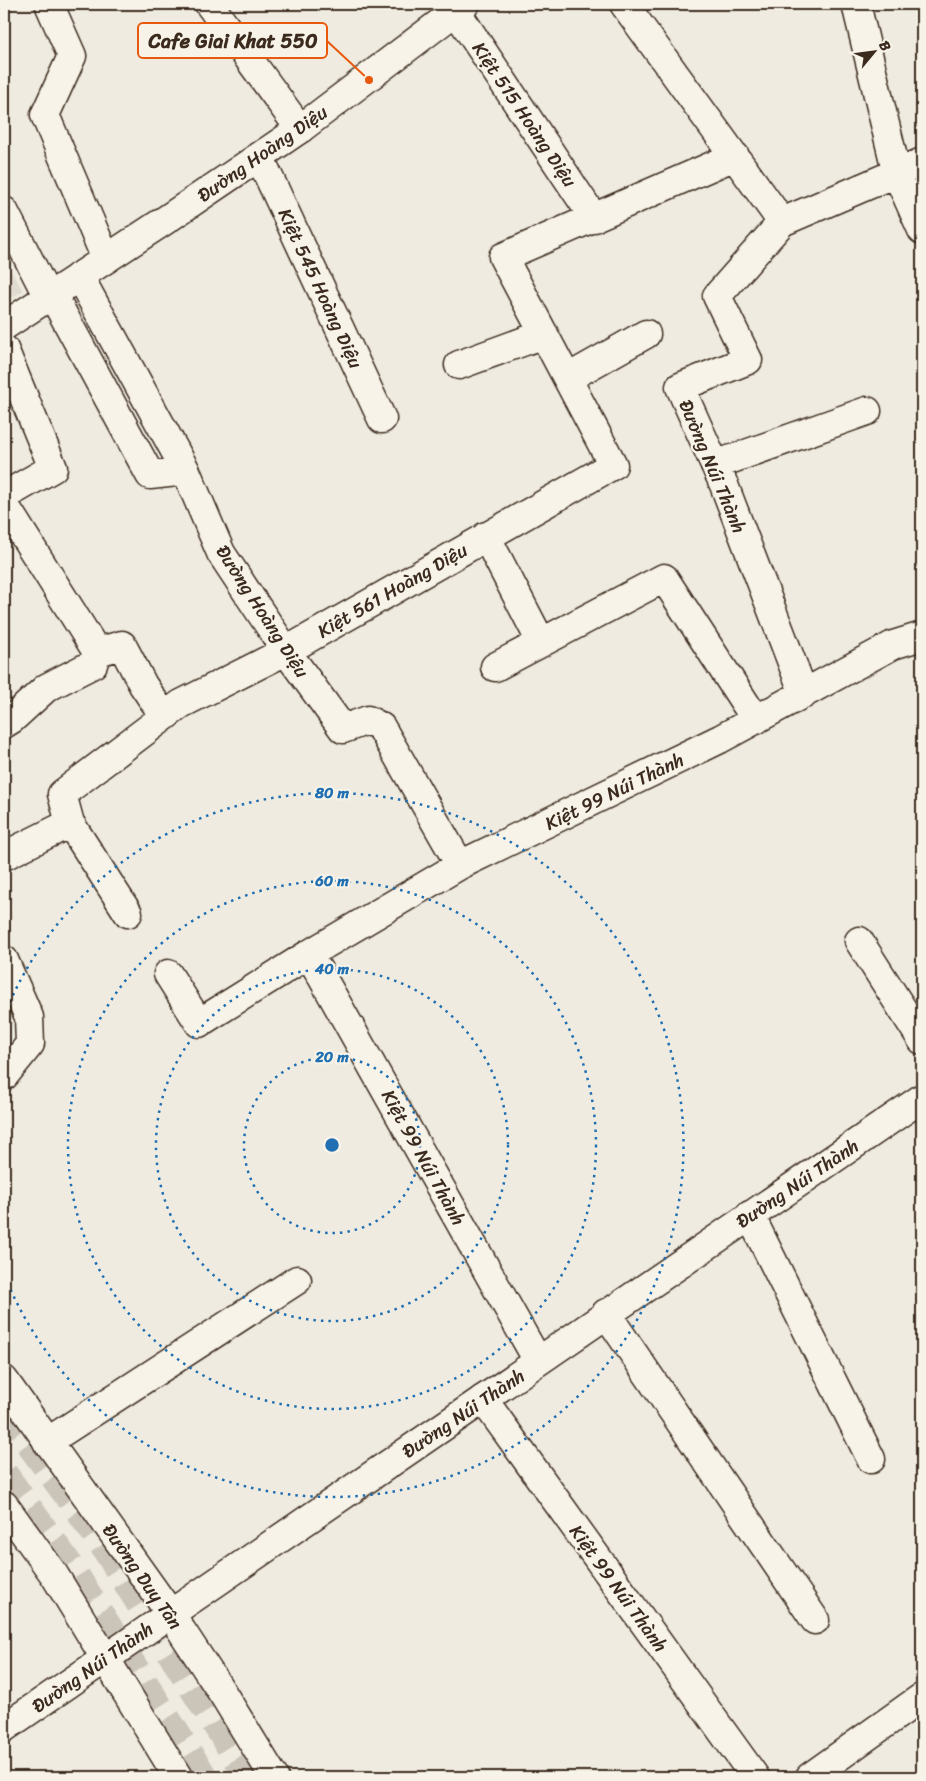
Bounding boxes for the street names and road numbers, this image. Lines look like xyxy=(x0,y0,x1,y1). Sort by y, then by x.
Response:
street label: Kiệt 515 Hoàng Diệu xyxy=(463,35,586,194)
street label: Đường Hoàng Diệu xyxy=(190,96,335,211)
street label: Kiệt 545 Hoàng Diệu xyxy=(269,202,372,374)
street label: Đường Núi Thành xyxy=(670,394,756,538)
street label: Kiệt 561 Hoàng Diệu xyxy=(311,534,474,647)
street label: Đường Hoàng Diệu xyxy=(207,538,318,685)
street label: Kiệt 99 Núi Thành xyxy=(539,743,690,839)
street label: Kiệt 99 Núi Thành xyxy=(372,1083,475,1231)
street label: Đường Núi Thành xyxy=(729,1130,866,1237)
street label: Đường Núi Thành xyxy=(395,1360,532,1467)
street label: Đường Duy Tân xyxy=(94,1516,192,1636)
street label: Kiệt 99 Núi Thành xyxy=(561,1517,676,1659)
street label: Đường Núi Thành xyxy=(24,1613,160,1722)

